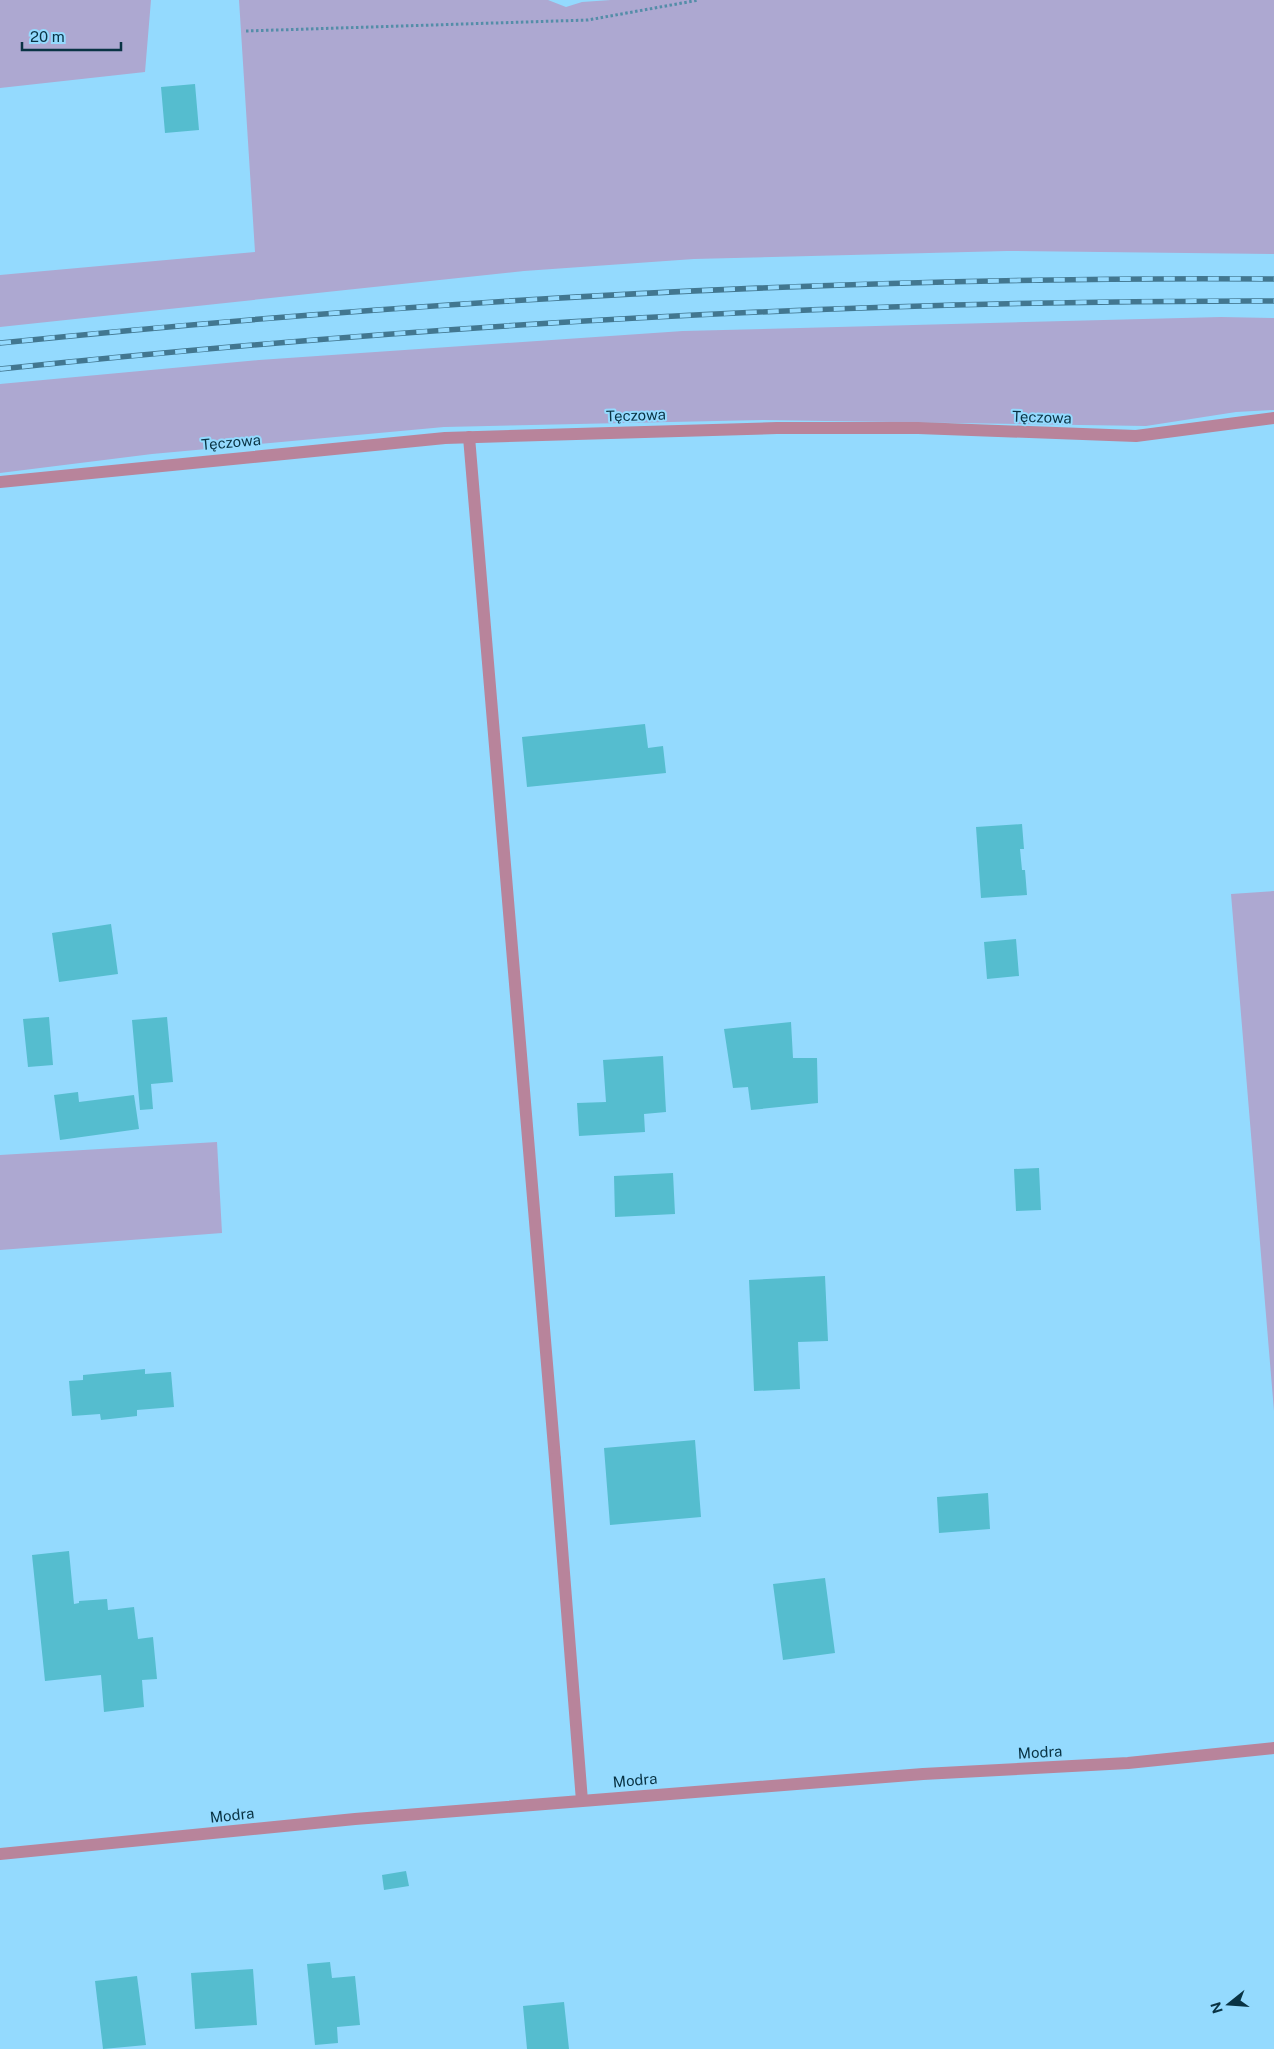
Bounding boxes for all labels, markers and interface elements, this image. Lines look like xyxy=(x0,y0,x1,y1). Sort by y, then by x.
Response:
scale bar xyxy=(22,20,121,52)
text: 20 m xyxy=(30,28,65,45)
street label: Tęczowa xyxy=(606,405,666,425)
street label: Tęczowa xyxy=(1012,407,1072,427)
street label: Tęczowa xyxy=(201,431,261,453)
street label: Modra xyxy=(1017,1742,1063,1762)
street label: Modra xyxy=(612,1770,658,1790)
street label: Modra xyxy=(209,1804,255,1826)
north arrow xyxy=(1204,1979,1254,2029)
text: N xyxy=(1207,2000,1226,2015)

